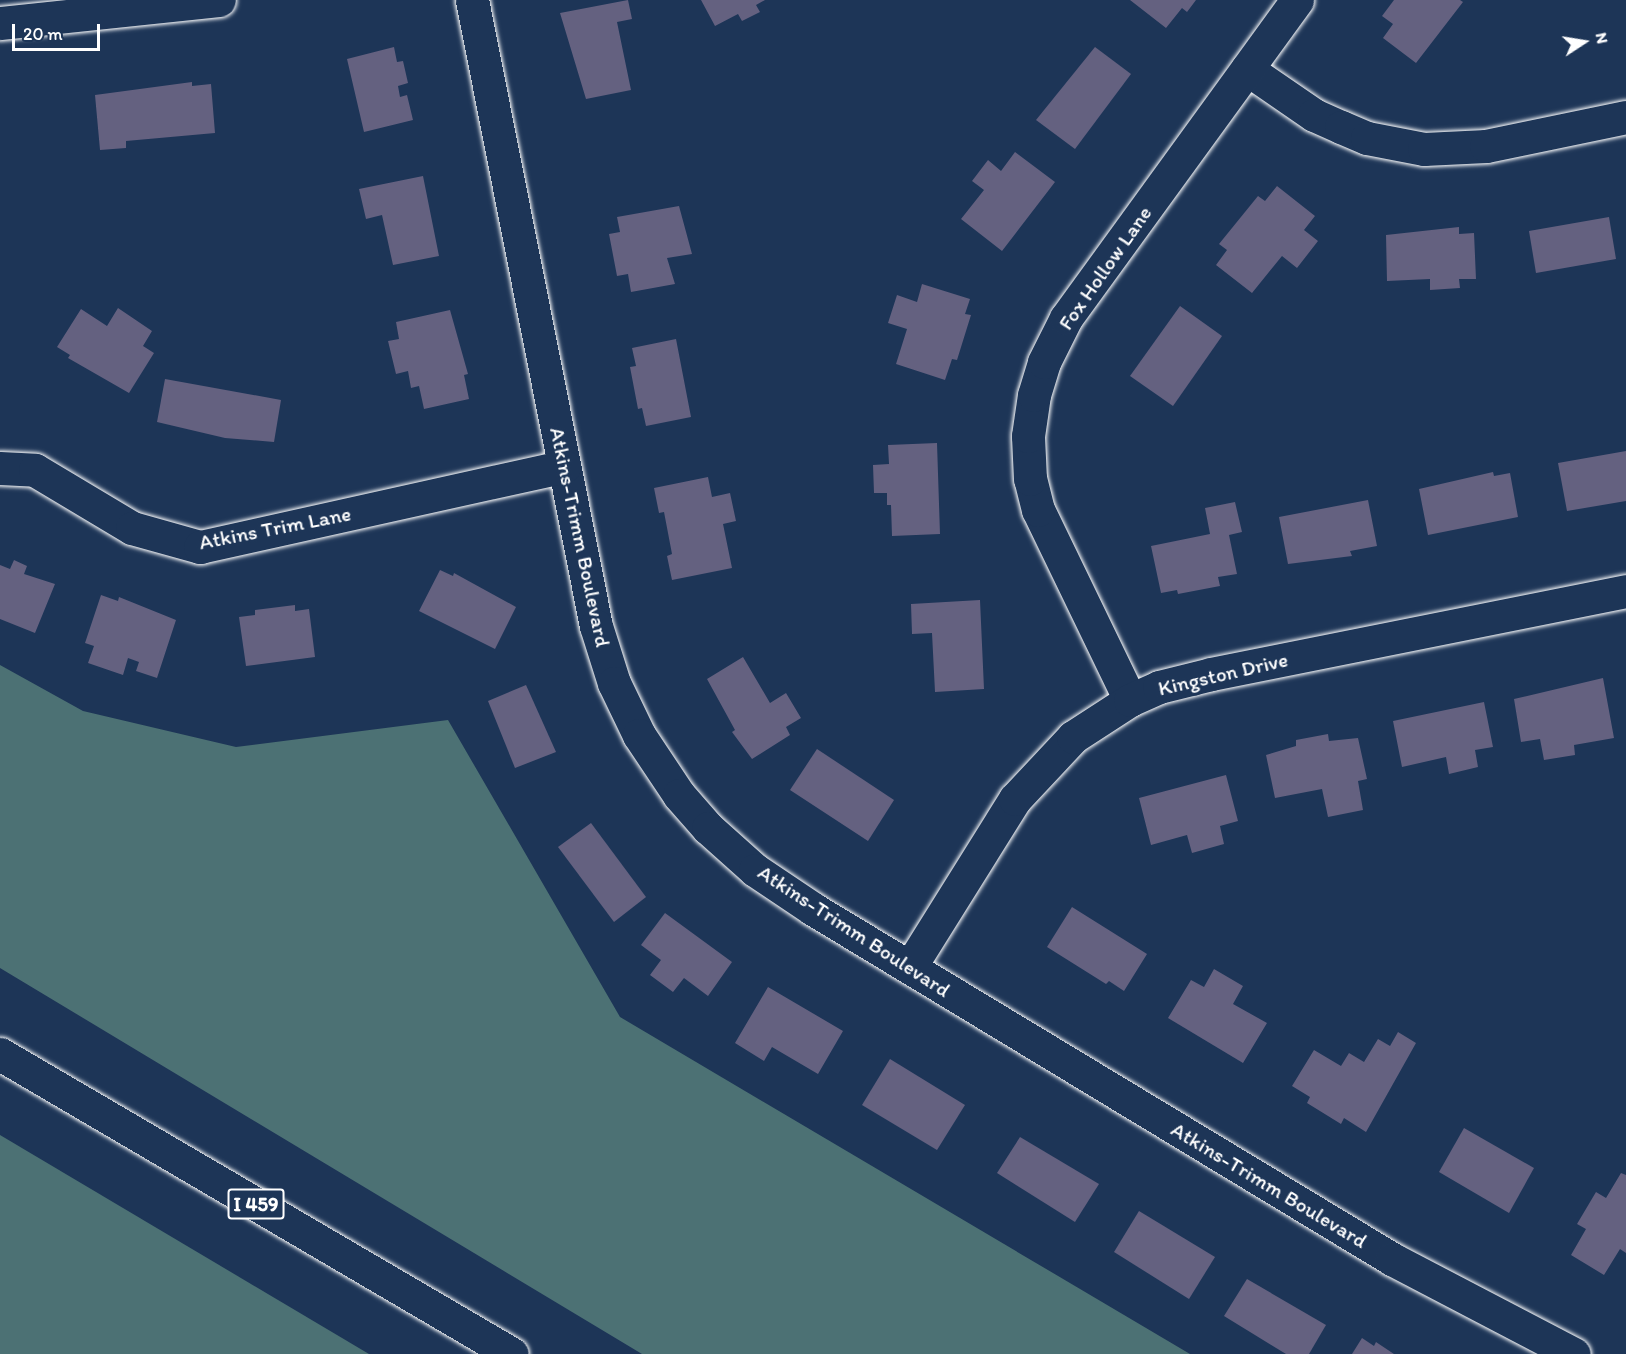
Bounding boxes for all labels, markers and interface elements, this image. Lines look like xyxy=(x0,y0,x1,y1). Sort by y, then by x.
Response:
scale bar xyxy=(15,12,104,50)
north arrow xyxy=(1554,12,1614,72)
text: 20 m xyxy=(23,23,63,45)
text: N xyxy=(1592,31,1613,45)
street label: Fox Hollow Lane xyxy=(1053,201,1157,335)
street label: Atkins-Trimm Boulevard xyxy=(544,424,616,650)
street label: Atkins Trim Lane xyxy=(198,501,352,555)
street label: Kingston Drive xyxy=(1156,647,1290,701)
street label: Atkins-Trimm Boulevard xyxy=(753,859,955,1003)
street label: Atkins-Trimm Boulevard xyxy=(1166,1116,1372,1254)
road number: I 459 xyxy=(228,1187,284,1221)

